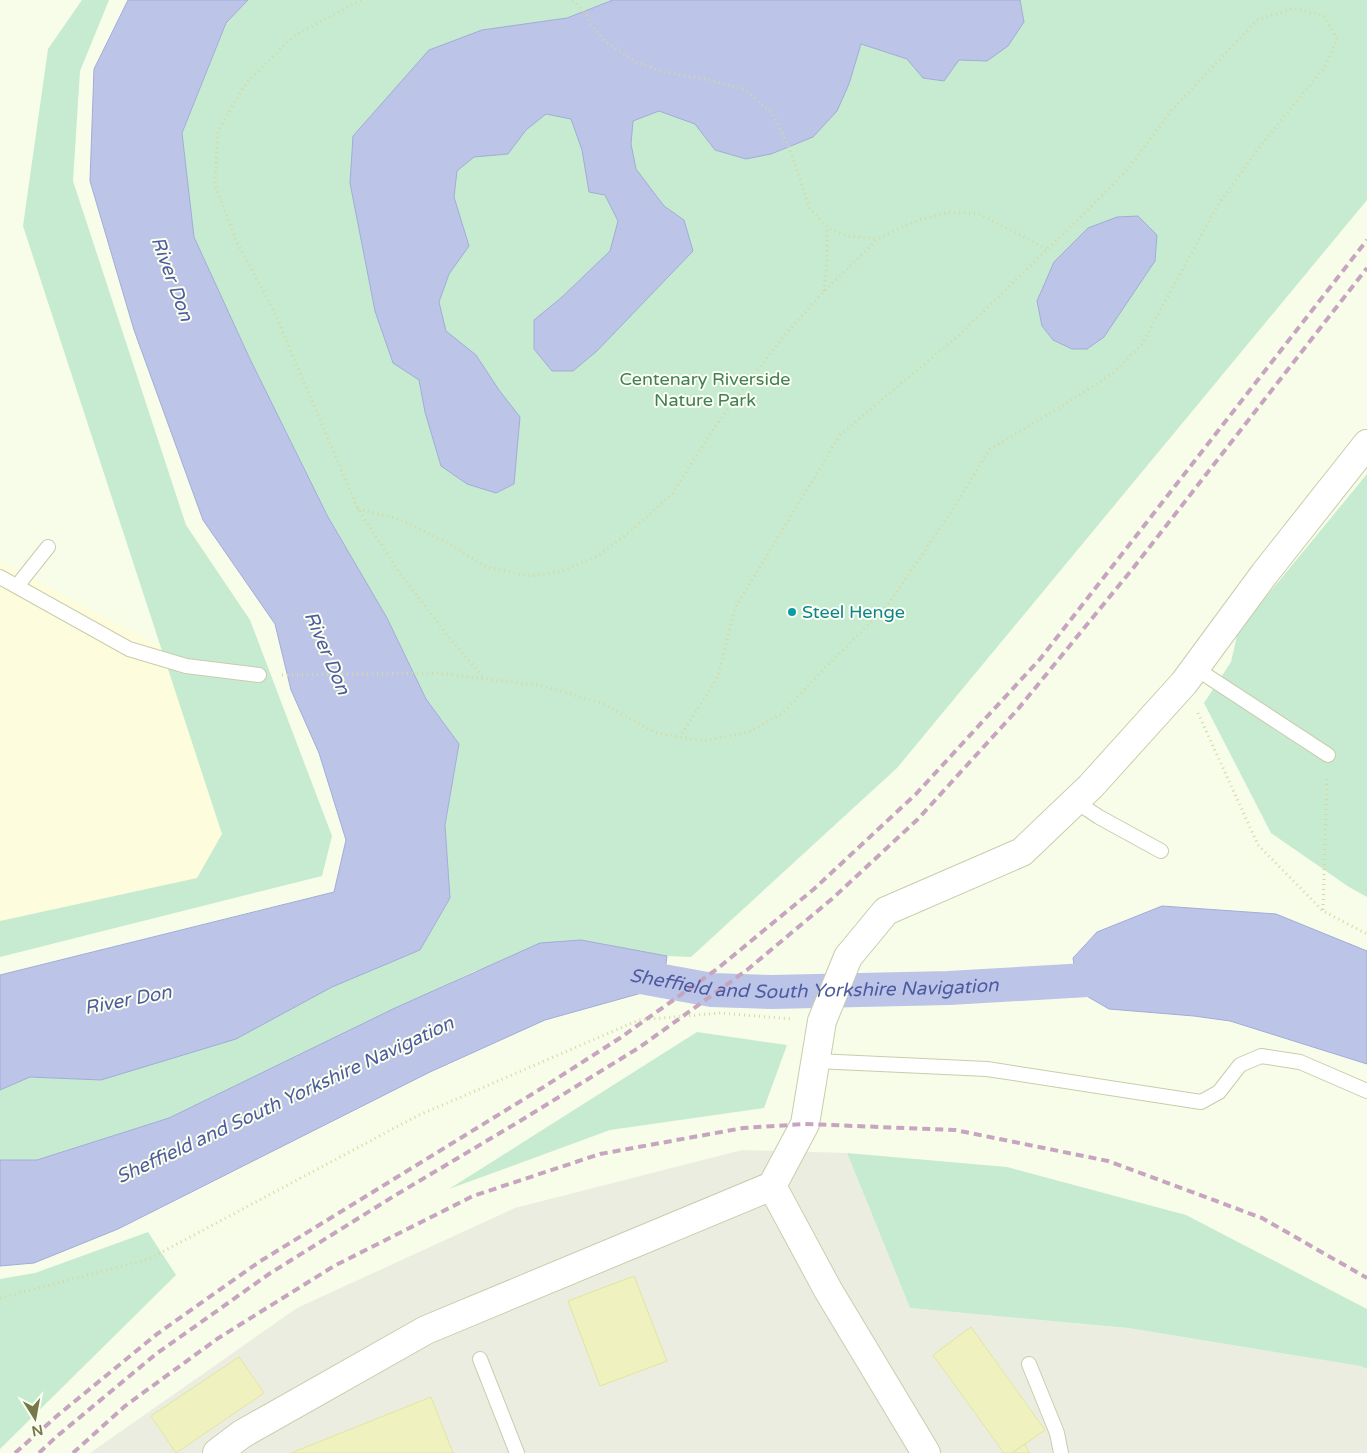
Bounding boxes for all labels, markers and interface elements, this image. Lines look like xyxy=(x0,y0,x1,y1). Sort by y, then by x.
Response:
water label: River Don xyxy=(147,234,198,325)
park label: Centenary Riverside Nature Park xyxy=(620,368,790,411)
place label: Steel Henge xyxy=(802,601,905,623)
marker: Steel Henge xyxy=(786,606,798,618)
water label: River Don xyxy=(300,608,355,698)
water label: Sheffield and South Yorkshire Navigation xyxy=(628,964,999,1003)
water label: River Don xyxy=(83,981,174,1019)
water label: Sheffield and South Yorkshire Navigation xyxy=(113,1012,458,1188)
north arrow xyxy=(10,1393,60,1443)
text: N xyxy=(30,1421,45,1440)

